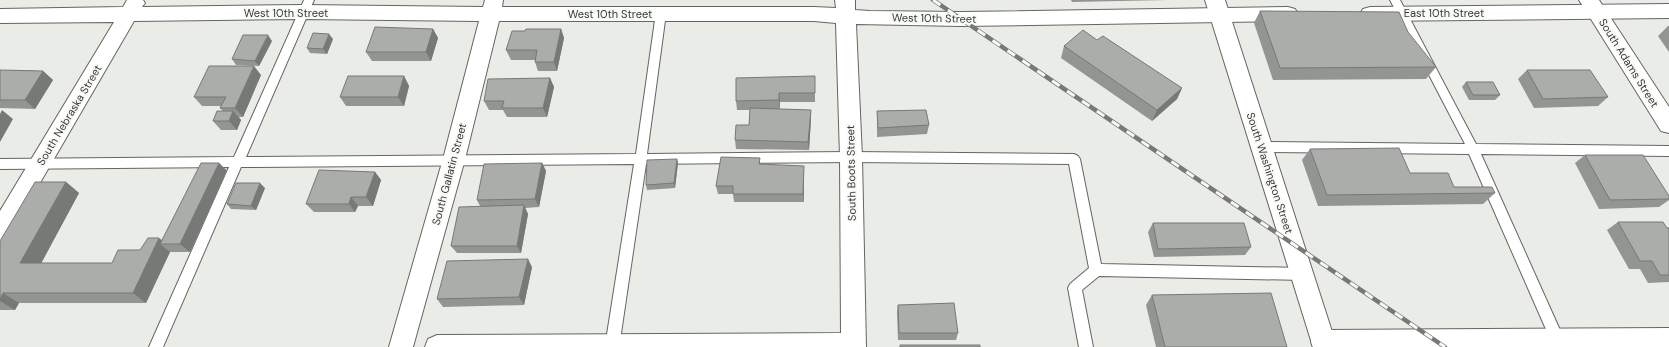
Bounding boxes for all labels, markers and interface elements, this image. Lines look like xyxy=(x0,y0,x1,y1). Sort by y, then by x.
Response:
street label: West 10th Street xyxy=(244,6,328,20)
street label: East 10th Street xyxy=(1404,6,1484,20)
street label: West 10th Street xyxy=(568,7,652,21)
street label: West 10th Street xyxy=(892,10,976,26)
street label: South Adams Street xyxy=(1596,16,1662,110)
street label: South Nebraska Street xyxy=(33,62,105,168)
street label: South Washington Street xyxy=(1244,110,1296,236)
street label: South Gallatin Street xyxy=(429,121,469,227)
street label: South Boots Street xyxy=(843,125,859,221)

